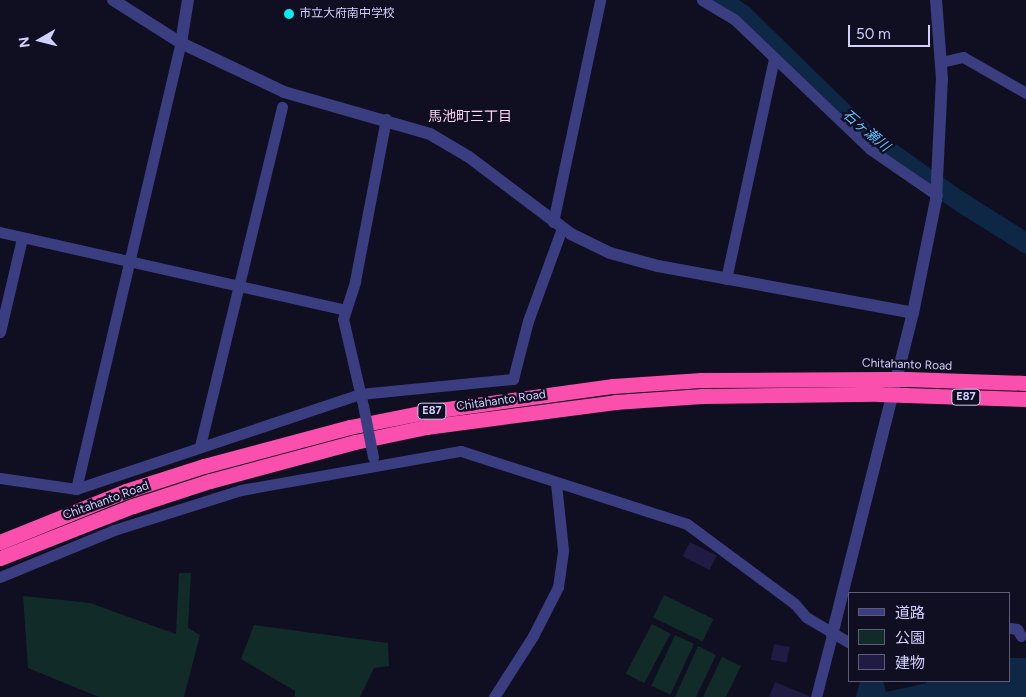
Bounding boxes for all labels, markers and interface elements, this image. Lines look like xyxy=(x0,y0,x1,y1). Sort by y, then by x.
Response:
place label: 市立大府南中学校 xyxy=(299,7,395,21)
marker: 市立大府南中学校 xyxy=(283,8,295,20)
north arrow xyxy=(15,15,65,65)
scale bar xyxy=(851,15,934,47)
text: 50 m xyxy=(856,25,891,43)
text: N xyxy=(15,36,34,49)
water label: 石ヶ瀬川 xyxy=(839,107,893,155)
district label: 馬池町三丁目 xyxy=(428,109,512,125)
street label: Chitahanto Road xyxy=(862,356,952,374)
street label: Chitahanto Road xyxy=(455,388,547,414)
road number: E87 xyxy=(951,388,981,406)
road number: E87 xyxy=(417,402,447,420)
street label: Chitahanto Road xyxy=(61,479,151,523)
legend xyxy=(848,592,1011,682)
text: 道路 xyxy=(895,604,925,622)
text: 公園 xyxy=(895,629,925,647)
text: 建物 xyxy=(895,654,925,672)

